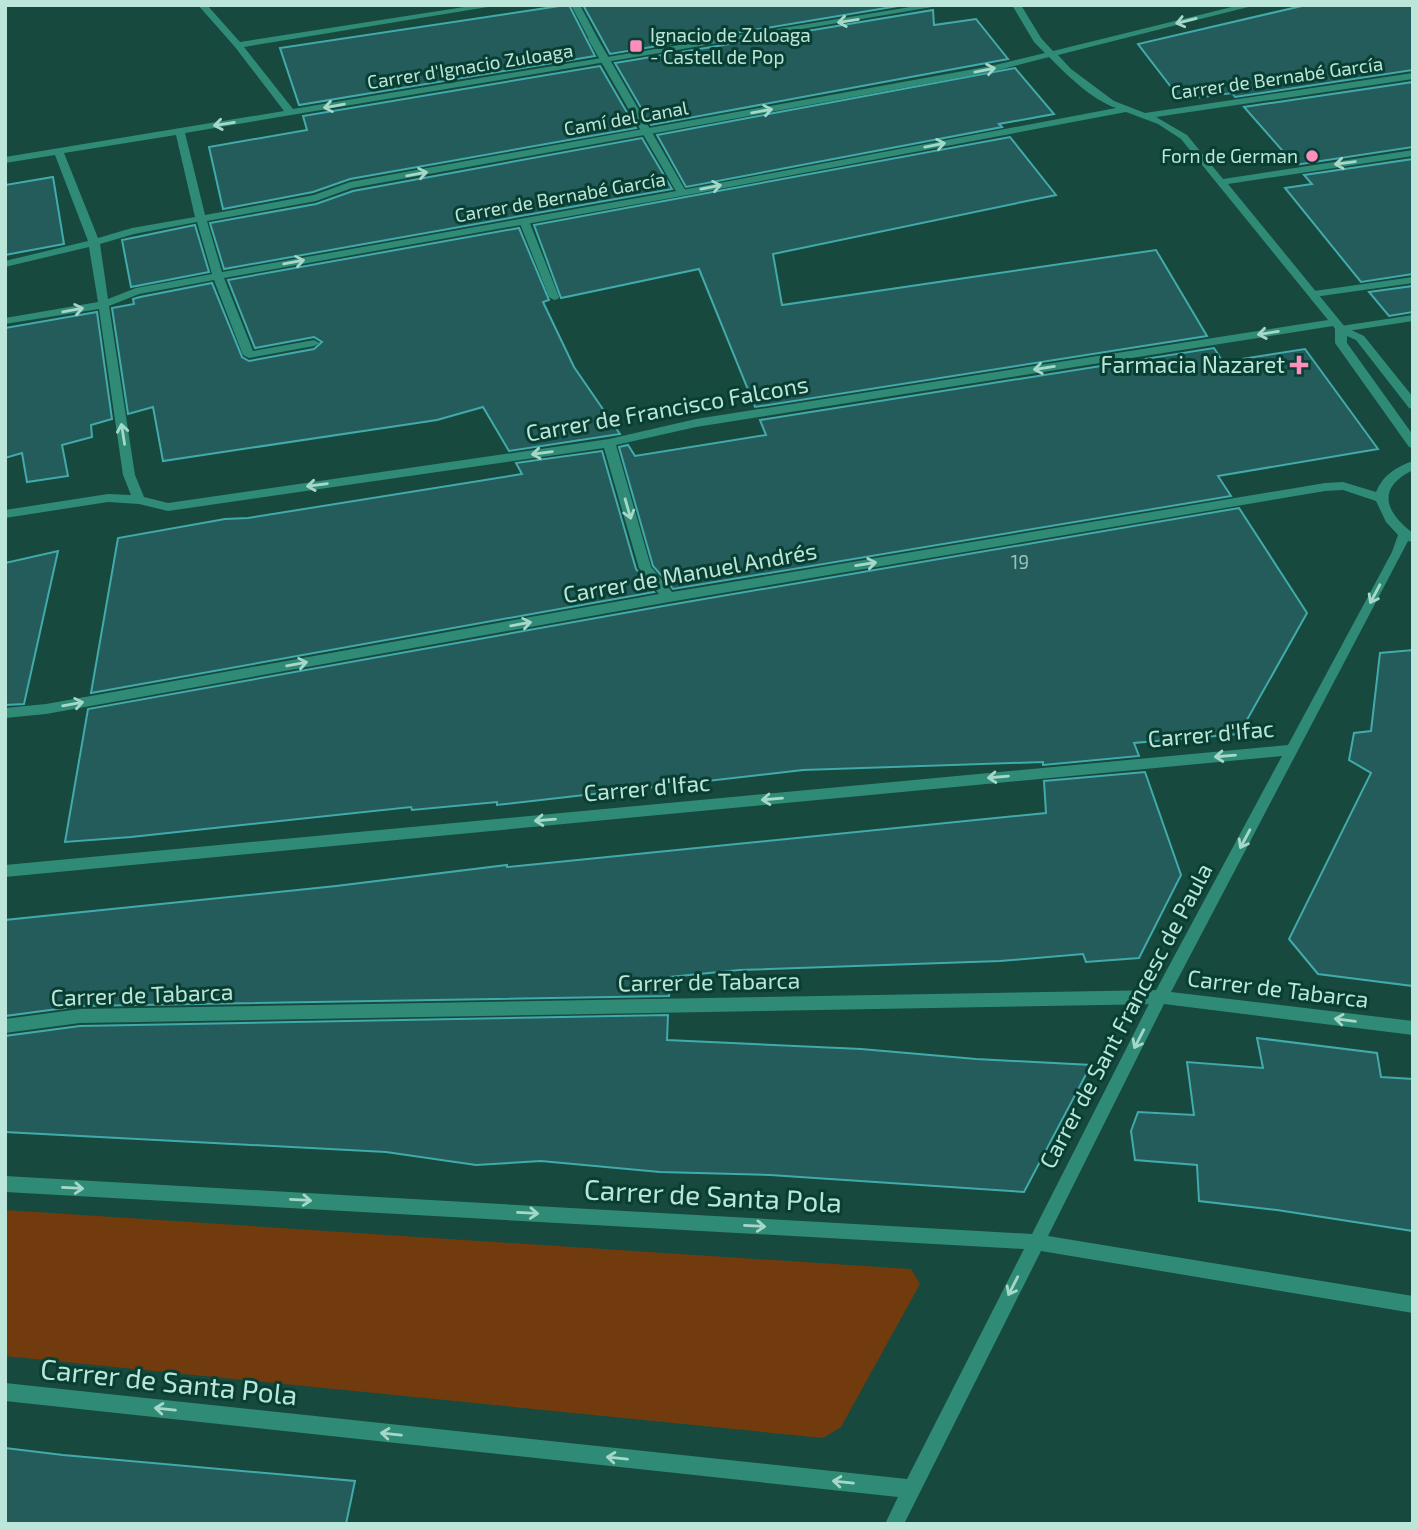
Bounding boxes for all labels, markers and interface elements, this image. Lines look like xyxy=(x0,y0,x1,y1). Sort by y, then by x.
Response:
one-way arrow xyxy=(837,14,860,28)
one-way arrow xyxy=(1175,15,1198,29)
place label: Ignacio de Zuloaga - Castell de Pop xyxy=(650,23,811,68)
street label: Carrer d'Ignacio Zuloaga xyxy=(365,38,575,93)
marker: Ignacio de Zuloaga - Castell de Pop xyxy=(628,38,644,54)
street label: Carrer de Bernabé García xyxy=(1169,51,1384,104)
one-way arrow xyxy=(973,63,996,76)
street label: Camí del Canal xyxy=(562,95,690,140)
one-way arrow xyxy=(323,100,346,113)
one-way arrow xyxy=(750,104,773,118)
one-way arrow xyxy=(213,118,236,131)
one-way arrow xyxy=(923,138,946,152)
place label: Forn de German xyxy=(1161,144,1298,167)
marker: Forn de German xyxy=(1304,148,1320,164)
one-way arrow xyxy=(1334,157,1357,170)
one-way arrow xyxy=(405,167,428,180)
street label: Carrer de Bernabé García xyxy=(453,167,667,226)
one-way arrow xyxy=(699,180,722,194)
one-way arrow xyxy=(282,255,305,268)
one-way arrow xyxy=(61,303,83,316)
one-way arrow xyxy=(1258,327,1280,340)
place label: Farmacia Nazaret xyxy=(1101,350,1285,378)
marker: Farmacia Nazaret xyxy=(1291,357,1307,373)
one-way arrow xyxy=(1033,362,1056,375)
street label: Carrer de Francisco Falcons xyxy=(523,369,810,447)
one-way arrow xyxy=(116,424,129,446)
one-way arrow xyxy=(531,447,554,460)
one-way arrow xyxy=(306,479,329,492)
one-way arrow xyxy=(622,497,635,519)
street label: Carrer de Manuel Andrés xyxy=(561,536,819,608)
house number: 19 xyxy=(1011,550,1029,573)
one-way arrow xyxy=(854,557,876,570)
one-way arrow xyxy=(1368,583,1381,604)
one-way arrow xyxy=(509,616,532,630)
one-way arrow xyxy=(285,657,308,670)
one-way arrow xyxy=(61,697,84,710)
street label: Carrer d'Ifac xyxy=(1147,714,1275,752)
one-way arrow xyxy=(1214,750,1237,763)
street label: Carrer d'Ifac xyxy=(583,768,711,806)
one-way arrow xyxy=(988,771,1010,784)
one-way arrow xyxy=(761,793,784,806)
one-way arrow xyxy=(535,814,557,827)
one-way arrow xyxy=(1238,828,1252,848)
street label: Carrer de Sant Francesc de Paula xyxy=(1033,858,1218,1173)
street label: Carrer de Tabarca xyxy=(1186,963,1370,1013)
street label: Carrer de Tabarca xyxy=(617,965,801,997)
street label: Carrer de Tabarca xyxy=(50,977,234,1011)
one-way arrow xyxy=(1334,1013,1357,1026)
one-way arrow xyxy=(1131,1029,1145,1049)
street label: Carrer de Santa Pola xyxy=(583,1171,843,1219)
one-way arrow xyxy=(62,1181,85,1194)
one-way arrow xyxy=(289,1194,312,1207)
one-way arrow xyxy=(516,1207,539,1220)
one-way arrow xyxy=(743,1220,766,1233)
one-way arrow xyxy=(1006,1275,1020,1296)
street label: Carrer de Santa Pola xyxy=(39,1351,299,1411)
one-way arrow xyxy=(154,1403,177,1416)
one-way arrow xyxy=(380,1427,403,1440)
one-way arrow xyxy=(606,1451,629,1464)
one-way arrow xyxy=(833,1475,855,1488)

